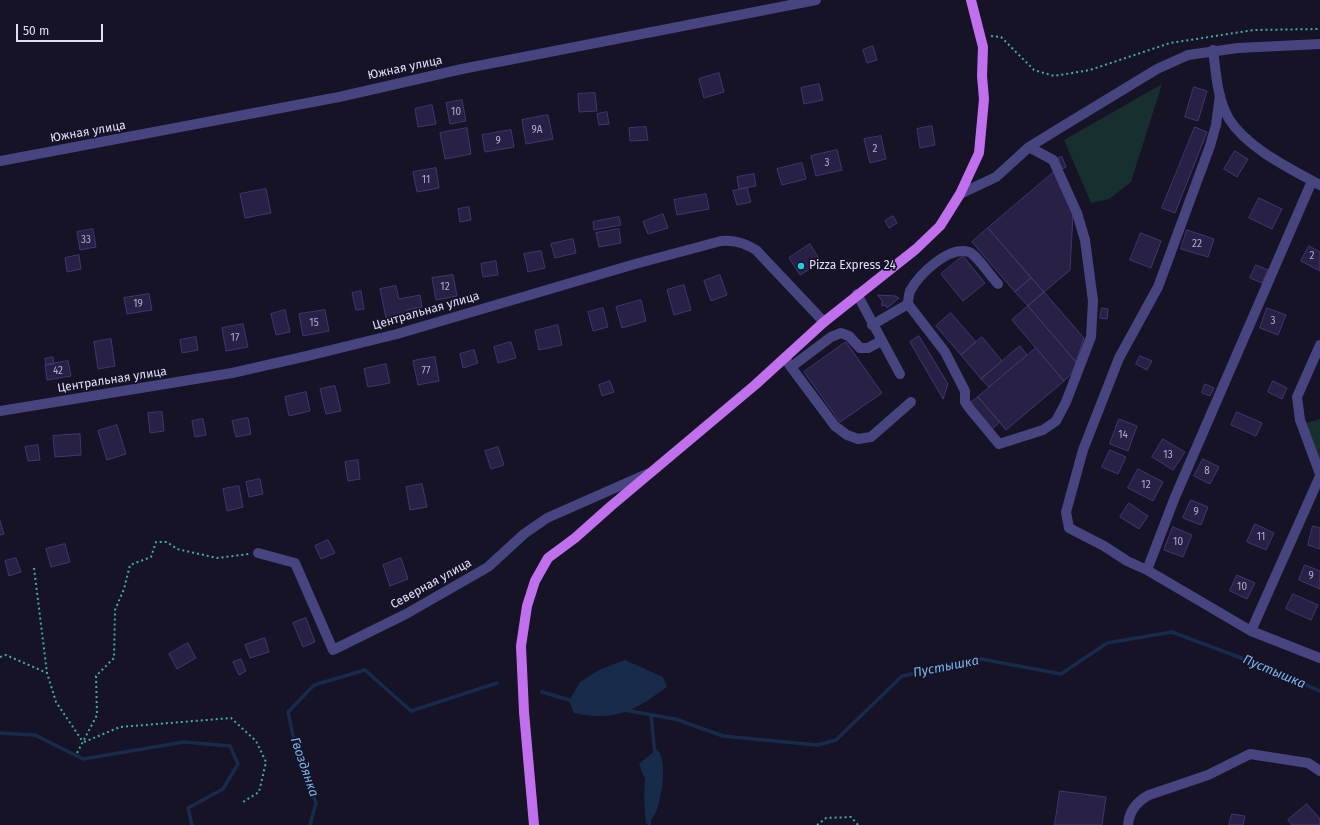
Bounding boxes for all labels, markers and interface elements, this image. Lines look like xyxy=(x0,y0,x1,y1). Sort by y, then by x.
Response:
scale bar xyxy=(18,16,105,42)
text: 50 m xyxy=(23,24,49,38)
street label: Южная улица xyxy=(366,53,444,83)
house number: 10 xyxy=(451,106,461,118)
street label: Южная улица xyxy=(49,118,127,146)
house number: 9А xyxy=(532,124,542,136)
house number: 9 xyxy=(495,135,501,147)
house number: 2 xyxy=(873,143,877,155)
house number: 3 xyxy=(825,157,829,169)
house number: 11 xyxy=(422,174,430,186)
house number: 33 xyxy=(81,234,91,246)
house number: 22 xyxy=(1192,238,1202,250)
house number: 2 xyxy=(1310,250,1314,262)
place label: Pizza Express 24 xyxy=(809,259,896,273)
marker: Pizza Express 24 xyxy=(796,261,806,271)
house number: 12 xyxy=(440,281,450,293)
street label: Центральная улица xyxy=(371,289,481,333)
house number: 19 xyxy=(133,298,143,310)
house number: 3 xyxy=(1271,315,1275,327)
house number: 15 xyxy=(309,317,319,329)
house number: 17 xyxy=(231,332,239,344)
street label: Центральная улица xyxy=(56,364,168,396)
house number: 42 xyxy=(53,365,63,377)
house number: 77 xyxy=(422,365,430,377)
house number: 14 xyxy=(1118,429,1128,441)
house number: 13 xyxy=(1163,449,1173,461)
house number: 8 xyxy=(1204,465,1210,477)
house number: 12 xyxy=(1141,479,1151,491)
house number: 9 xyxy=(1193,506,1199,518)
house number: 11 xyxy=(1257,531,1265,543)
house number: 10 xyxy=(1173,536,1183,548)
street label: Северная улица xyxy=(388,556,474,612)
house number: 9 xyxy=(1308,570,1314,582)
house number: 10 xyxy=(1237,581,1247,593)
water label: Пустышка xyxy=(1240,652,1308,692)
water label: Пустышка xyxy=(912,653,980,681)
water label: Гвоздянка xyxy=(287,735,321,799)

